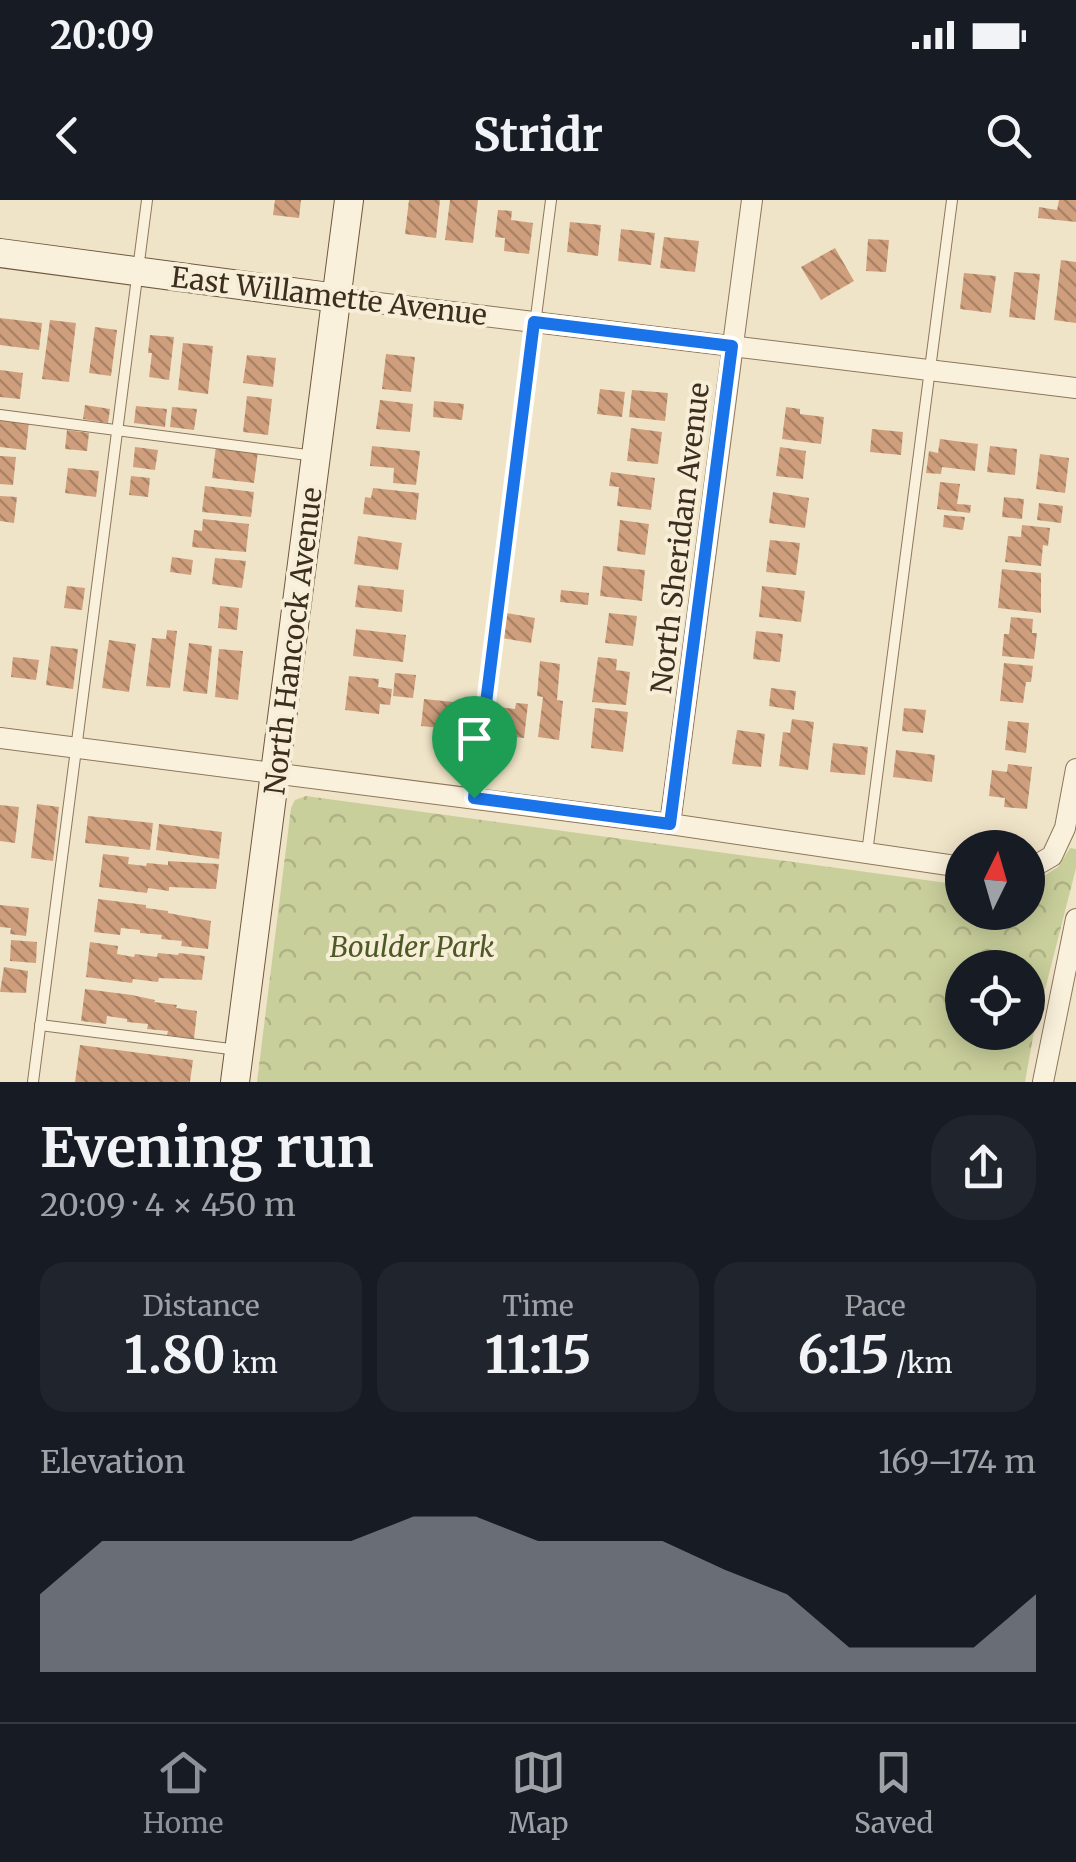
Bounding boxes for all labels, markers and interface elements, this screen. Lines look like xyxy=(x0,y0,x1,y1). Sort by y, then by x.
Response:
text: 20:09 xyxy=(50,12,155,59)
text: Stridr xyxy=(473,107,603,163)
icon: back xyxy=(40,108,95,163)
icon: search xyxy=(981,108,1036,163)
street label: East Willamette Avenue xyxy=(169,259,489,333)
street label: North Sheridan Avenue xyxy=(643,381,717,695)
street label: North Hancock Avenue xyxy=(256,485,330,797)
pin xyxy=(432,696,517,799)
icon: arrive xyxy=(447,711,502,766)
north arrow xyxy=(945,830,1045,930)
map controls xyxy=(945,830,1045,1050)
park label: Boulder Park xyxy=(330,929,494,965)
button: locate xyxy=(945,950,1045,1050)
text: Evening run xyxy=(40,1113,374,1182)
button: share xyxy=(931,1115,1036,1220)
text: 20:09 · 4 × 450 m xyxy=(40,1185,296,1225)
text: Distance xyxy=(142,1288,260,1324)
text: Time xyxy=(503,1288,574,1324)
text: Pace xyxy=(844,1288,906,1324)
text: 1.80 xyxy=(124,1324,226,1387)
text: 11:15 xyxy=(485,1324,591,1387)
text: 6:15 xyxy=(798,1324,889,1387)
text: km xyxy=(226,1345,278,1381)
text: /km xyxy=(889,1345,952,1381)
text: Elevation xyxy=(40,1442,185,1482)
text: 169–174 m xyxy=(878,1442,1036,1482)
tab: Home xyxy=(143,1745,223,1841)
tab: Map xyxy=(509,1745,569,1841)
tab: Saved xyxy=(854,1745,933,1841)

